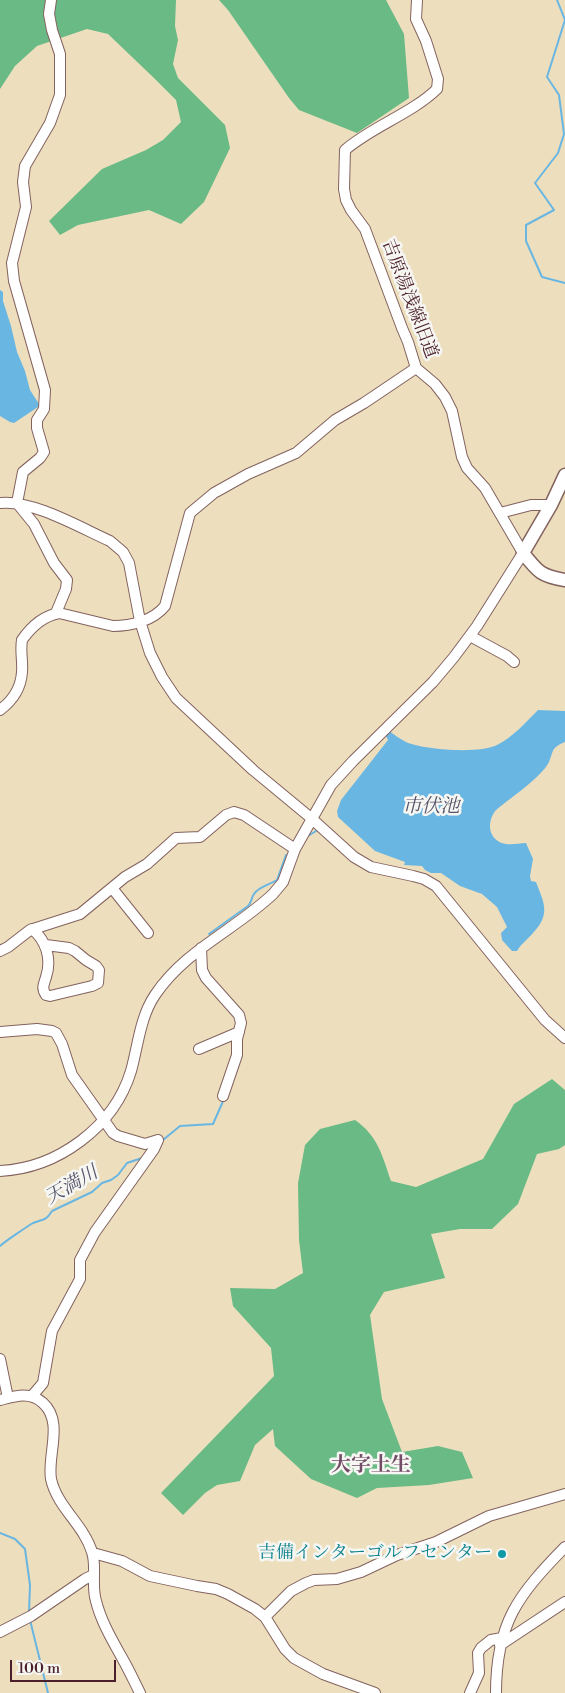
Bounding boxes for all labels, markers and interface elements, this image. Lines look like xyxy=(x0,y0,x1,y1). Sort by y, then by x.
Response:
street label: 吉原湯浅線旧道 xyxy=(376,236,442,362)
water label: 市伏池 xyxy=(403,796,459,818)
water label: 天満川 xyxy=(42,1162,102,1210)
district label: 大字土生 xyxy=(331,1454,411,1478)
place label: 吉備インターゴルフセンター xyxy=(258,1543,492,1565)
marker: 吉備インターゴルフセンター xyxy=(496,1548,508,1560)
scale bar xyxy=(12,1650,119,1682)
text: 100 m xyxy=(18,1659,60,1678)

